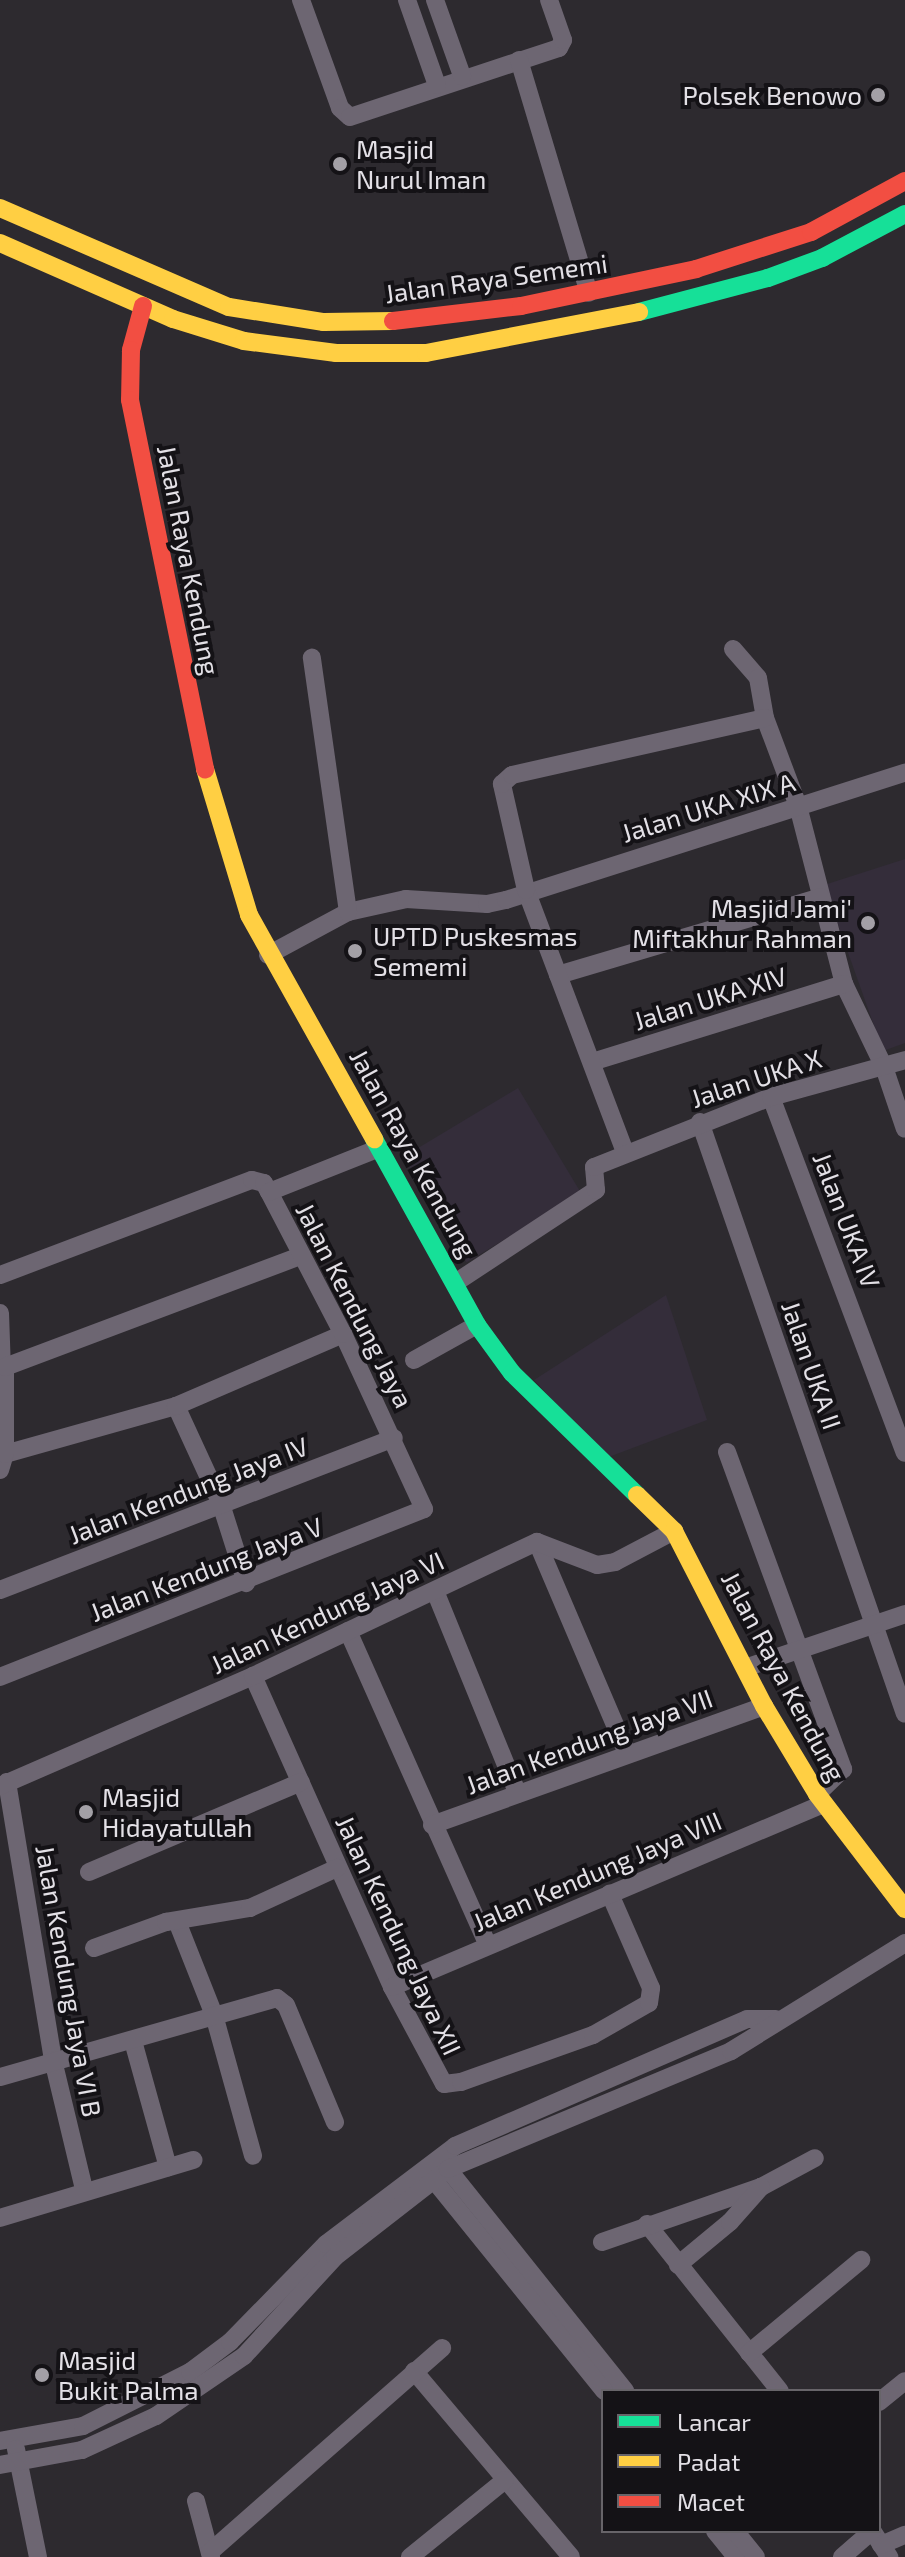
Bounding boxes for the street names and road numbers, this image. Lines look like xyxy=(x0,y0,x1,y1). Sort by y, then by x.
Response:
street label: Jalan Raya Sememi xyxy=(383,247,609,309)
street label: Jalan Raya Kendung xyxy=(151,442,227,678)
street label: Jalan UKA XIX A xyxy=(617,766,799,848)
street label: Jalan UKA XIV xyxy=(629,960,791,1036)
street label: Jalan UKA X xyxy=(686,1042,826,1114)
street label: Jalan Raya Kendung xyxy=(344,1043,484,1263)
street label: Jalan UKA IV xyxy=(807,1148,887,1292)
street label: Jalan Kendung Jaya xyxy=(290,1197,420,1413)
street label: Jalan UKA II xyxy=(775,1296,849,1434)
street label: Jalan Kendung Jaya IV xyxy=(64,1430,312,1550)
street label: Jalan Kendung Jaya V xyxy=(85,1510,327,1628)
street label: Jalan Kendung Jaya VI xyxy=(205,1544,449,1680)
street label: Jalan Raya Kendung xyxy=(715,1566,853,1786)
street label: Jalan Kendung Jaya VII xyxy=(461,1682,717,1800)
street label: Jalan Kendung Jaya VIII xyxy=(467,1804,727,1938)
street label: Jalan Kendung Jaya XII xyxy=(330,1810,468,2060)
street label: Jalan Kendung Jaya VI B xyxy=(30,1842,108,2120)

